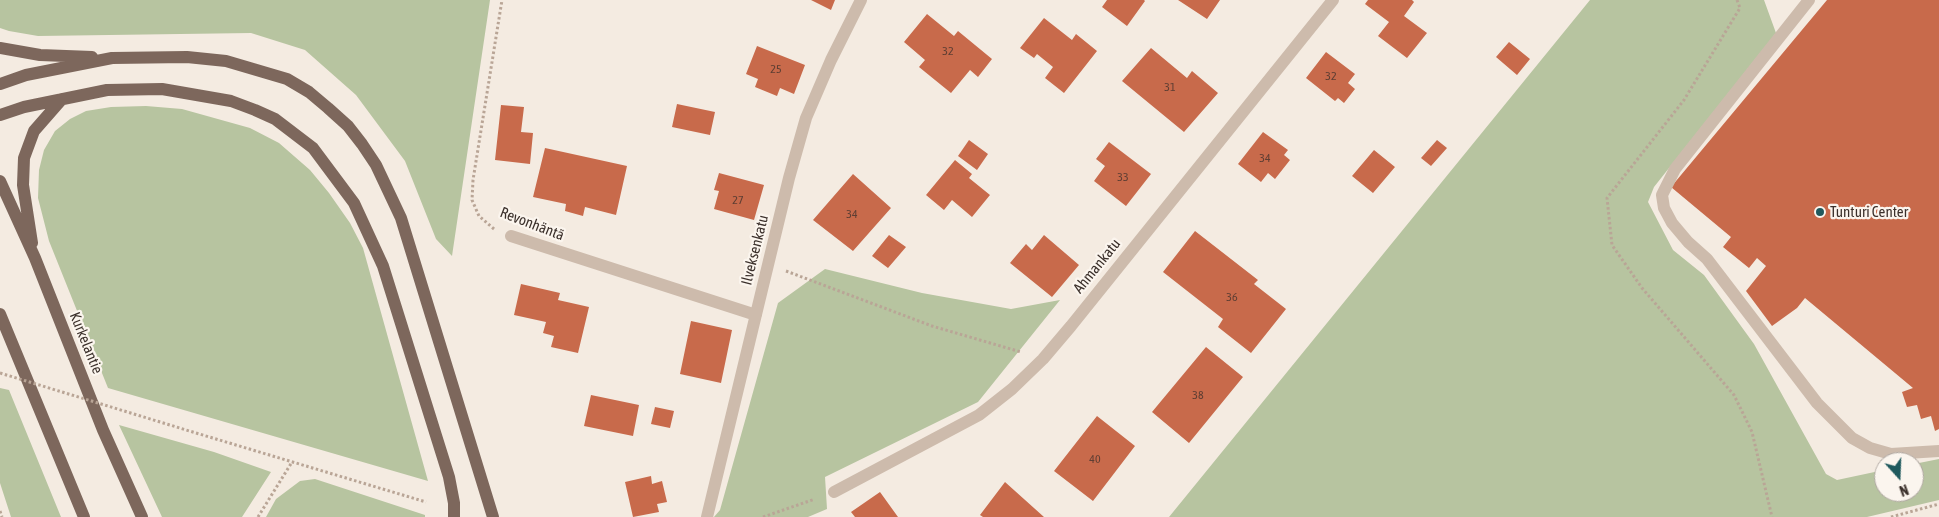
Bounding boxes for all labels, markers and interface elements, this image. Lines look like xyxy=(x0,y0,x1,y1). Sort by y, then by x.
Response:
house number: 32 xyxy=(942,44,954,58)
house number: 25 xyxy=(770,62,782,76)
house number: 32 xyxy=(1325,69,1337,83)
house number: 31 xyxy=(1164,80,1176,94)
house number: 34 xyxy=(1259,151,1271,165)
house number: 33 xyxy=(1117,170,1129,184)
house number: 27 xyxy=(732,193,744,207)
place label: Tunturi Center xyxy=(1830,203,1908,221)
street label: Revonhäntä xyxy=(497,204,567,244)
marker: Tunturi Center xyxy=(1814,206,1826,218)
house number: 34 xyxy=(846,207,858,221)
street label: Ilveksenkatu xyxy=(738,213,772,287)
street label: Ahmankatu xyxy=(1070,235,1124,297)
house number: 36 xyxy=(1226,290,1238,304)
street label: Kurkelantie xyxy=(66,310,106,376)
house number: 38 xyxy=(1192,388,1204,402)
house number: 40 xyxy=(1089,452,1101,466)
north arrow xyxy=(1874,452,1924,502)
text: N xyxy=(1897,481,1910,499)

